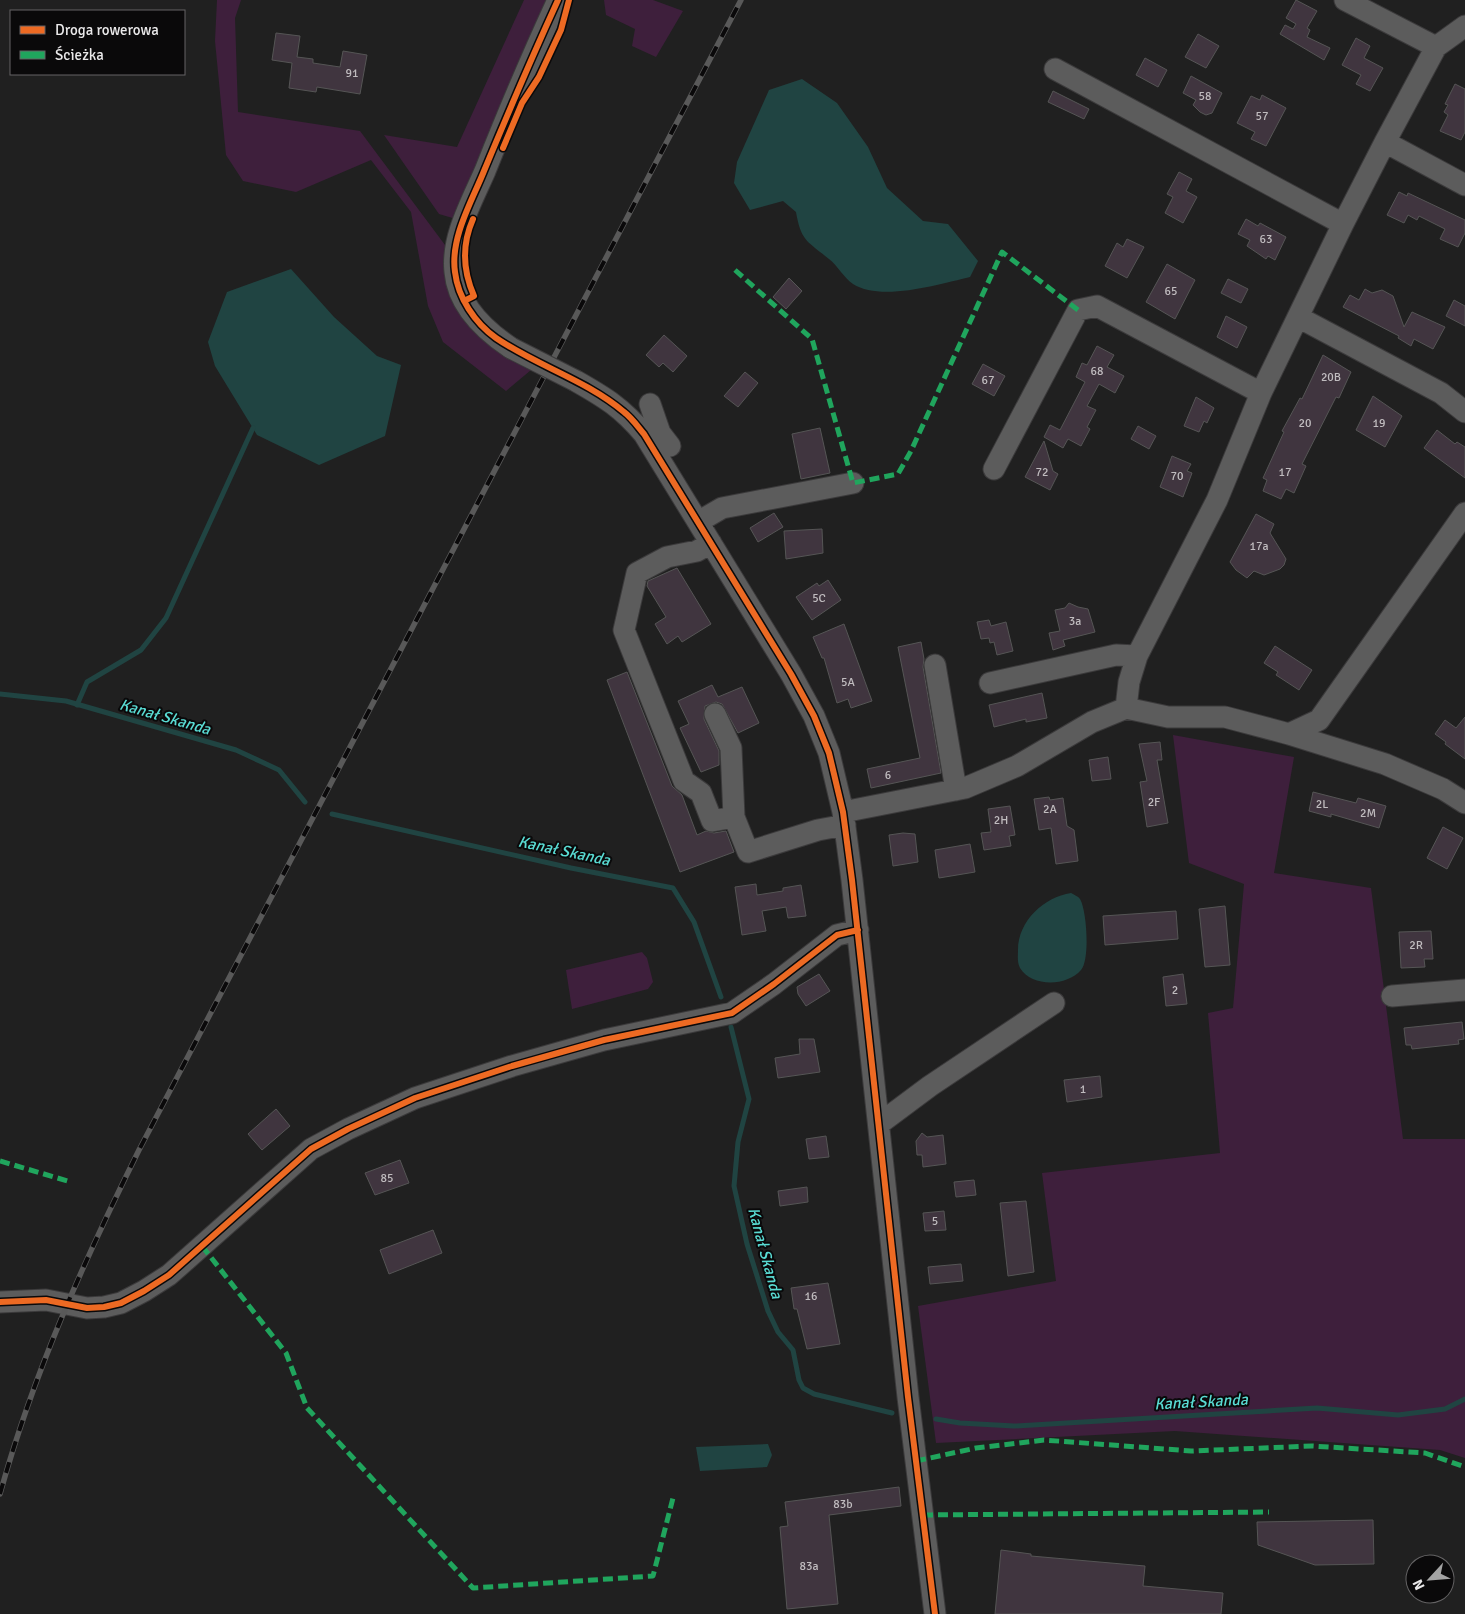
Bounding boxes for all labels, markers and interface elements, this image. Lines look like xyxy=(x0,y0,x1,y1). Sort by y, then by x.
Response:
legend xyxy=(10,10,185,75)
text: Droga rowerowa xyxy=(55,21,159,39)
text: Ścieżka xyxy=(55,45,104,64)
house number: 91 xyxy=(346,66,358,81)
house number: 58 xyxy=(1199,89,1211,104)
house number: 57 xyxy=(1256,109,1268,124)
house number: 63 xyxy=(1260,232,1272,247)
house number: 65 xyxy=(1165,284,1177,299)
house number: 68 xyxy=(1091,364,1103,379)
house number: 20B xyxy=(1321,370,1341,385)
house number: 67 xyxy=(982,373,994,388)
house number: 20 xyxy=(1299,416,1311,431)
house number: 19 xyxy=(1373,416,1385,431)
house number: 72 xyxy=(1036,465,1048,480)
house number: 17 xyxy=(1279,465,1291,480)
house number: 70 xyxy=(1171,469,1183,484)
house number: 17a xyxy=(1249,539,1269,554)
house number: 5C xyxy=(812,591,826,606)
house number: 3a xyxy=(1069,614,1081,629)
house number: 5A xyxy=(841,675,856,690)
water label: Kanał Skanda xyxy=(117,694,214,740)
house number: 6 xyxy=(885,768,891,783)
house number: 2F xyxy=(1148,795,1160,810)
house number: 2L xyxy=(1316,797,1328,812)
house number: 2A xyxy=(1043,802,1058,817)
house number: 2M xyxy=(1360,806,1376,821)
house number: 2H xyxy=(994,813,1008,828)
water label: Kanał Skanda xyxy=(516,831,613,871)
house number: 2R xyxy=(1409,938,1423,953)
house number: 2 xyxy=(1172,983,1178,998)
house number: 1 xyxy=(1080,1082,1086,1097)
house number: 85 xyxy=(381,1171,393,1186)
water label: Kanał Skanda xyxy=(743,1205,787,1302)
house number: 5 xyxy=(932,1214,938,1229)
house number: 16 xyxy=(805,1289,817,1304)
water label: Kanał Skanda xyxy=(1154,1390,1249,1414)
house number: 83b xyxy=(833,1497,853,1512)
north arrow xyxy=(1405,1554,1455,1604)
house number: 83a xyxy=(799,1559,819,1574)
text: N xyxy=(1409,1576,1429,1593)

